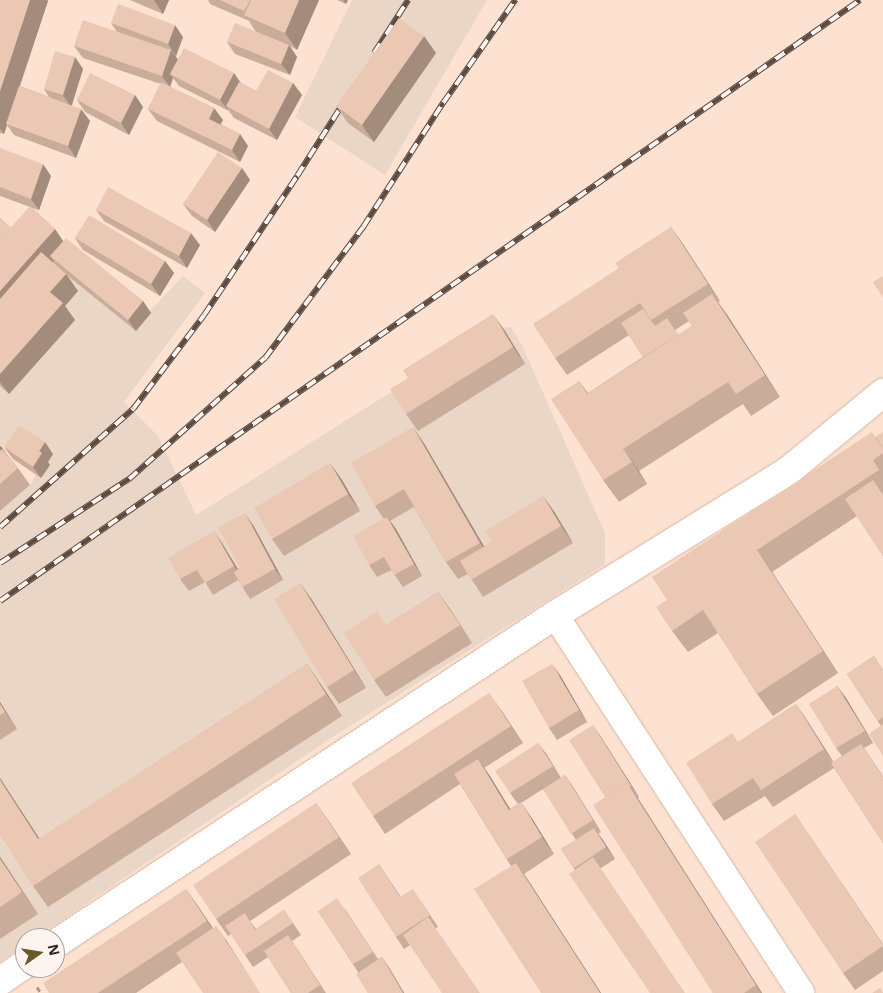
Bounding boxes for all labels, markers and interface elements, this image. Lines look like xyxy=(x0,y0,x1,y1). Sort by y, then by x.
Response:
north arrow xyxy=(15,928,65,978)
text: N xyxy=(44,942,65,957)

